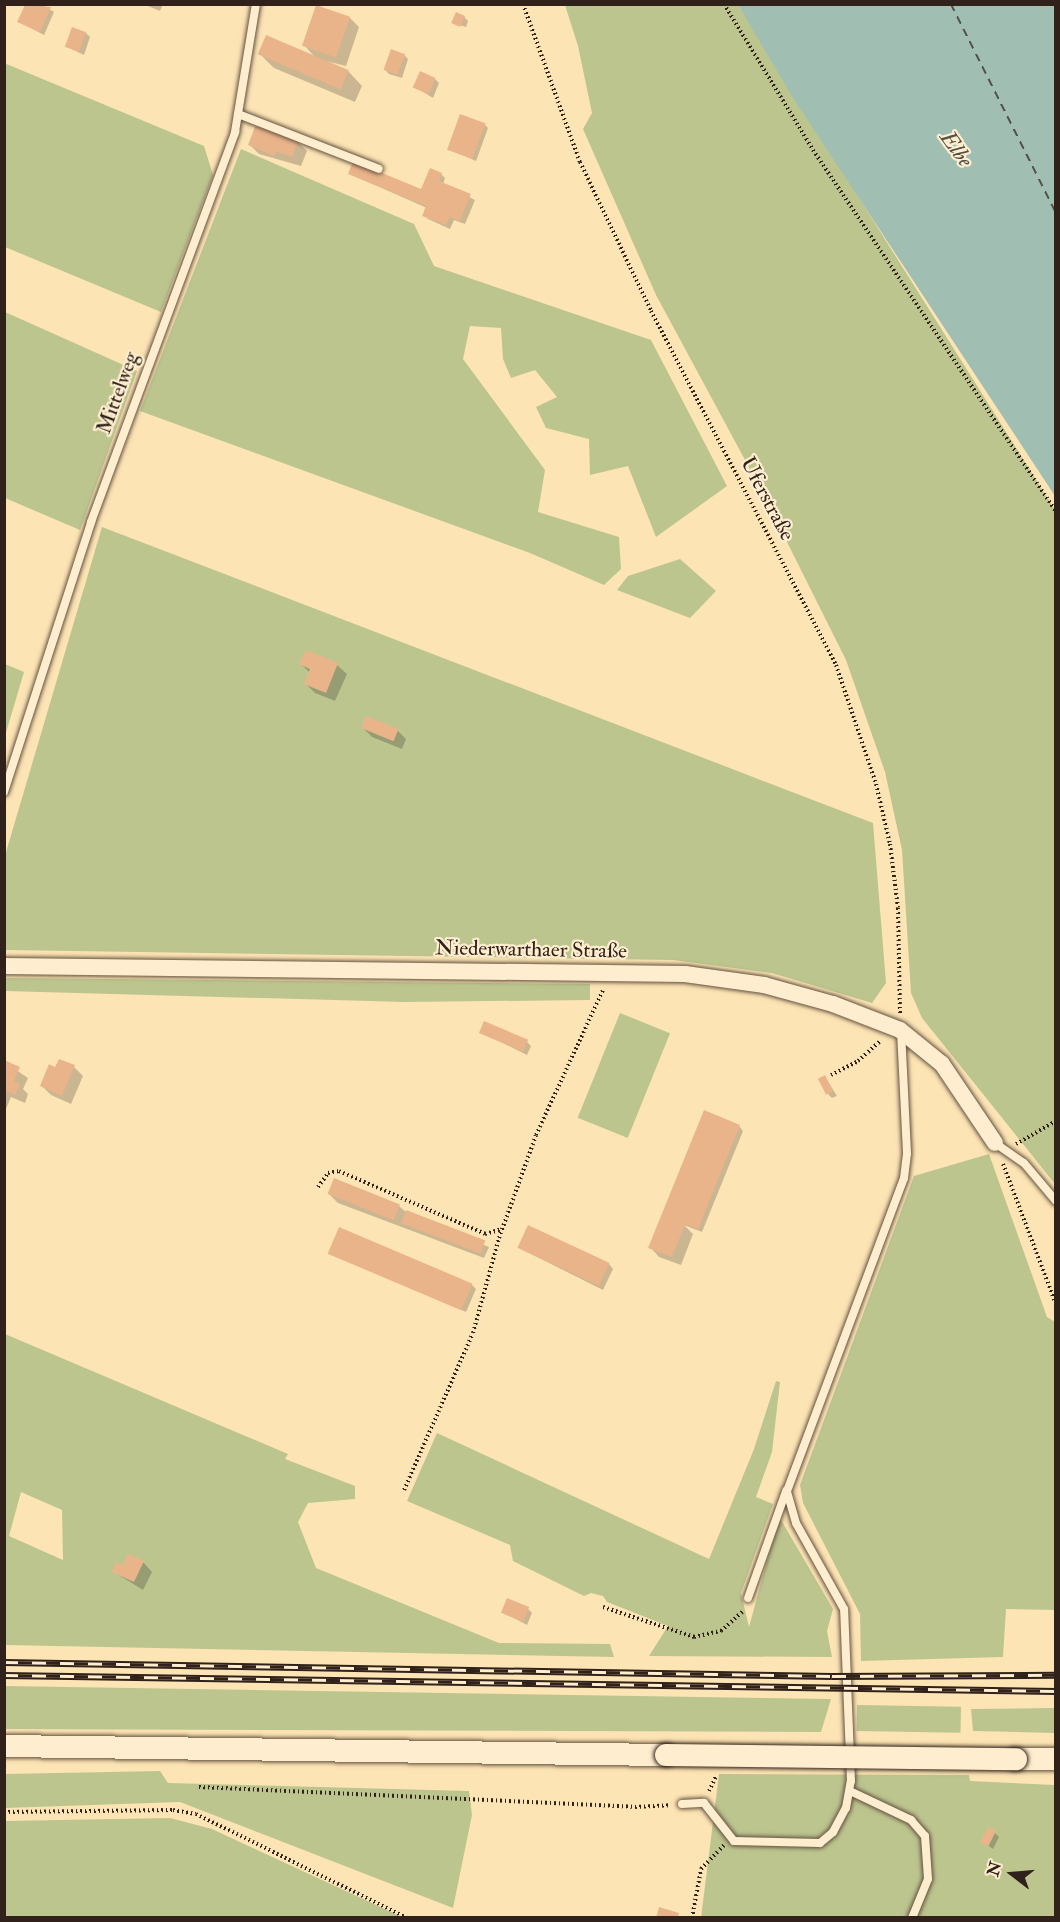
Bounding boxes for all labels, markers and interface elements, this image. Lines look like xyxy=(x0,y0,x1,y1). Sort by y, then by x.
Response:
water label: Elbe xyxy=(934,126,978,172)
street label: Mittelweg xyxy=(92,349,144,437)
street label: Uferstraße xyxy=(735,453,799,545)
street label: Niederwarthaer Straße xyxy=(435,936,627,964)
north arrow xyxy=(982,1844,1042,1904)
text: N xyxy=(983,1859,1006,1879)

